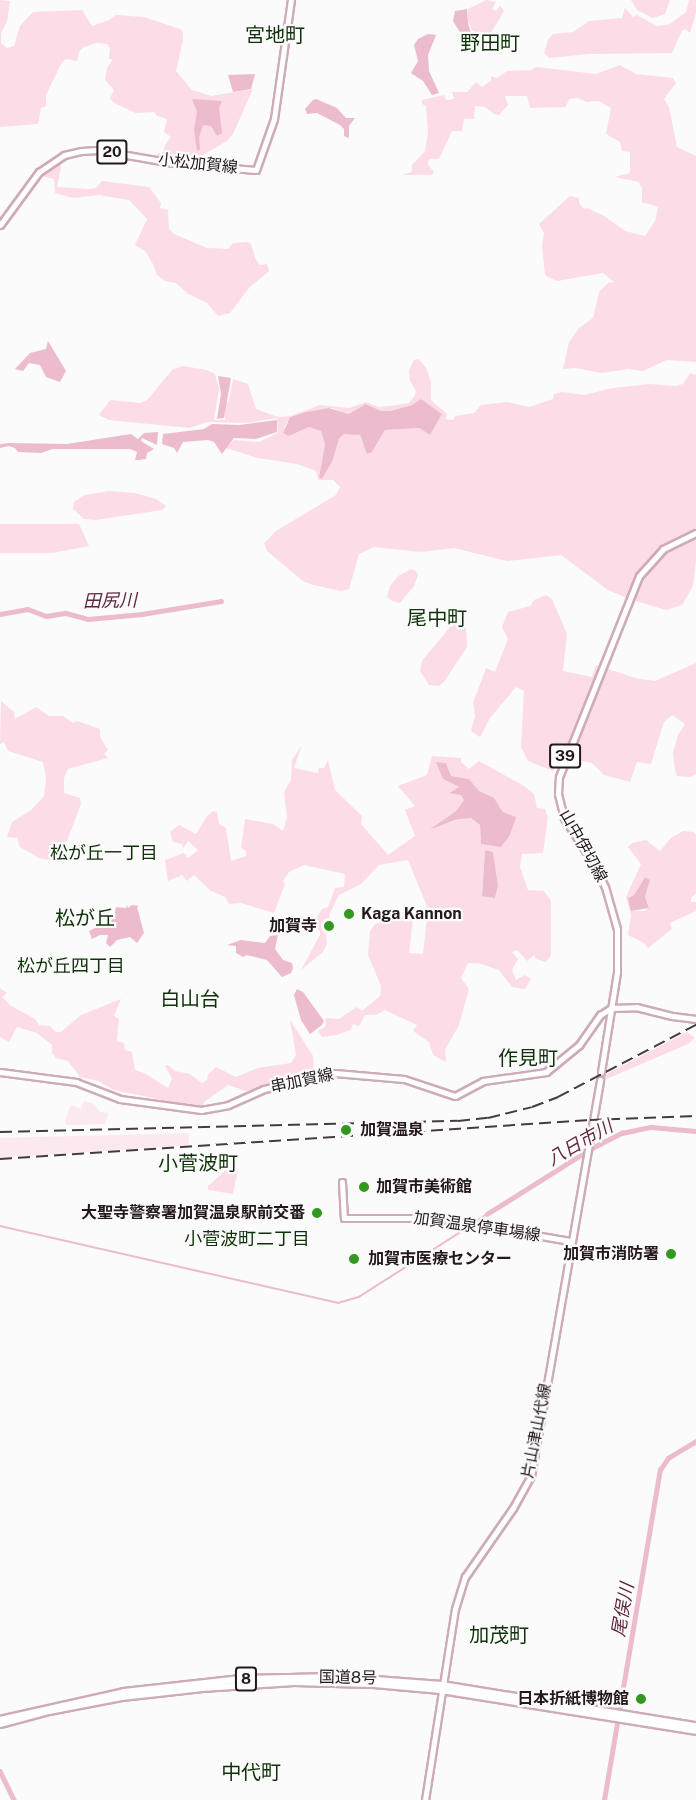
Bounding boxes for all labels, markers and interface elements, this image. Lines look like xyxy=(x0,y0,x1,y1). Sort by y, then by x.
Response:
district label: 宮地町 xyxy=(245,23,305,47)
district label: 野田町 xyxy=(460,31,520,55)
road number: 20 xyxy=(96,140,128,164)
street label: 小松加賀線 xyxy=(157,150,239,178)
water label: 田尻川 xyxy=(83,590,137,612)
district label: 尾中町 xyxy=(407,606,467,630)
road number: 39 xyxy=(548,744,582,768)
street label: 山中伊切線 xyxy=(555,806,611,886)
district label: 松が丘一丁目 xyxy=(50,842,158,864)
place label: Kaga Kannon xyxy=(361,904,462,924)
district label: 松が丘 xyxy=(55,906,115,930)
marker: Kaga Kannon xyxy=(342,907,356,921)
place label: 加賀寺 xyxy=(269,916,317,936)
marker: 加賀寺 xyxy=(322,919,336,933)
district label: 松が丘四丁目 xyxy=(17,955,125,977)
district label: 白山台 xyxy=(160,987,220,1011)
district label: 作見町 xyxy=(498,1046,558,1070)
street label: 串加賀線 xyxy=(269,1065,335,1097)
water label: 八日市川 xyxy=(543,1116,617,1170)
place label: 加賀温泉 xyxy=(360,1120,424,1140)
marker: 加賀温泉 xyxy=(337,1121,355,1139)
district label: 小菅波町 xyxy=(158,1151,238,1175)
place label: 加賀市美術館 xyxy=(376,1177,472,1197)
marker: 加賀市美術館 xyxy=(357,1180,371,1194)
place label: 大聖寺警察署加賀温泉駅前交番 xyxy=(81,1203,305,1223)
marker: 大聖寺警察署加賀温泉駅前交番 xyxy=(310,1206,324,1220)
street label: 加賀温泉停車場線 xyxy=(412,1209,542,1245)
district label: 小菅波町二丁目 xyxy=(184,1228,310,1250)
place label: 加賀市消防署 xyxy=(563,1244,659,1264)
marker: 加賀市消防署 xyxy=(664,1247,678,1261)
place label: 加賀市医療センター xyxy=(368,1249,512,1269)
marker: 加賀市医療センター xyxy=(345,1250,363,1268)
street label: 片山津山代線 xyxy=(518,1382,556,1480)
water label: 尾俣川 xyxy=(608,1582,638,1638)
district label: 加茂町 xyxy=(469,1623,529,1647)
road number: 8 xyxy=(234,1667,258,1691)
street label: 国道8号 xyxy=(319,1668,377,1688)
place label: 日本折紙博物館 xyxy=(517,1689,629,1709)
marker: 日本折紙博物館 xyxy=(634,1692,648,1706)
district label: 中代町 xyxy=(221,1760,281,1784)

